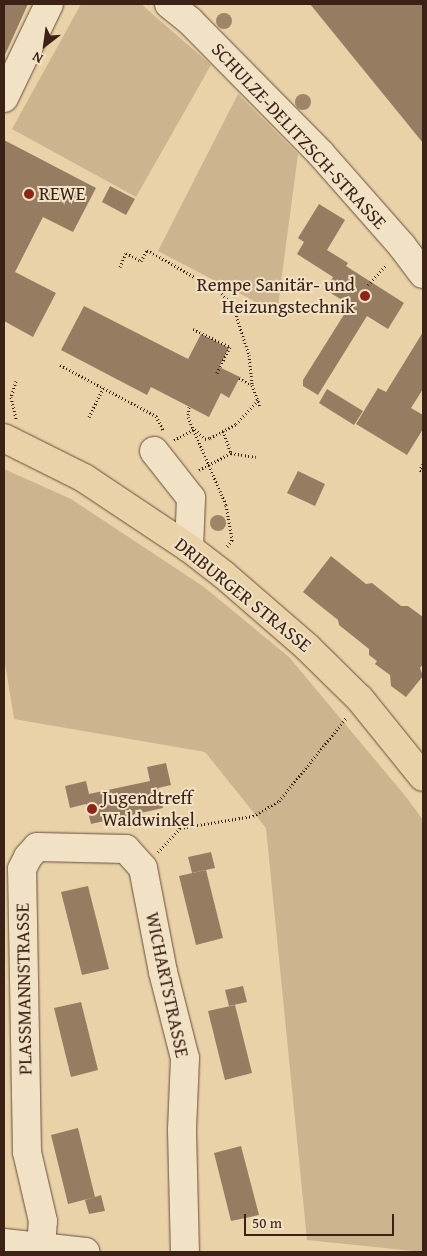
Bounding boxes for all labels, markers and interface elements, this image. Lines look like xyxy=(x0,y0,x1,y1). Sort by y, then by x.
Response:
north arrow xyxy=(20,20,70,70)
street label: SCHULZE-DELITZSCH-STRASSE xyxy=(207,38,391,234)
text: N xyxy=(28,47,47,69)
place label: REWE xyxy=(39,183,85,205)
marker: REWE xyxy=(23,188,35,200)
place label: Rempe Sanitär- und Heizungstechnik xyxy=(197,274,355,318)
marker: Rempe Sanitär- und Heizungstechnik xyxy=(359,290,371,302)
street label: DRIBURGER STRASSE xyxy=(170,533,316,657)
place label: Jugendtreff Waldwinkel xyxy=(102,787,195,831)
marker: Jugendtreff Waldwinkel xyxy=(86,803,98,815)
street label: PLASSMANNSTRASSE xyxy=(11,903,37,1075)
street label: WICHARTSTRASSE xyxy=(140,910,194,1060)
scale bar xyxy=(247,1204,397,1236)
text: 50 m xyxy=(252,1212,282,1233)

